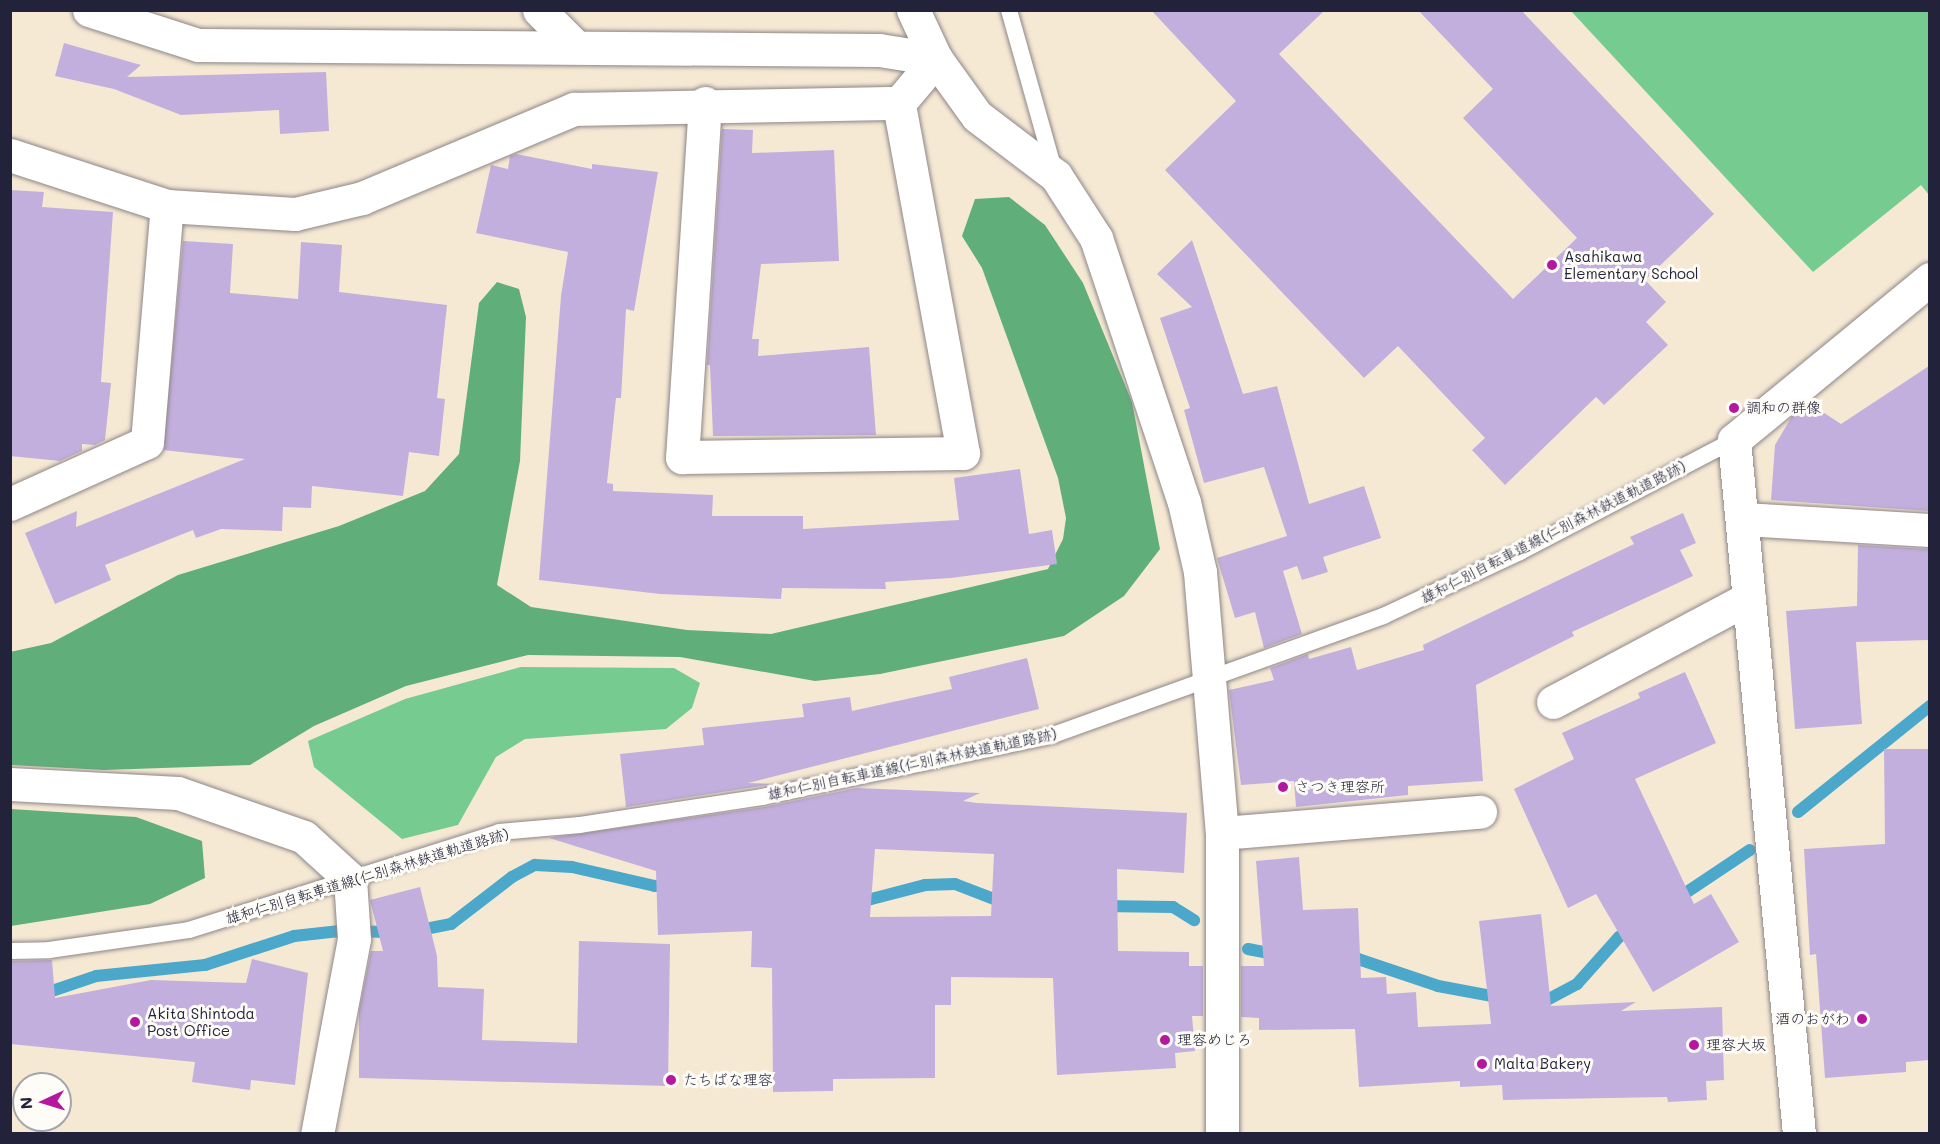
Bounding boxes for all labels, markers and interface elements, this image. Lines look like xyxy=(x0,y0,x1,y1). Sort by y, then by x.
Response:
place label: Asahikawa Elementary School xyxy=(1564,247,1699,282)
marker: Asahikawa Elementary School xyxy=(1545,258,1559,272)
place label: 調和の群像 xyxy=(1746,399,1821,417)
marker: 調和の群像 xyxy=(1727,401,1741,415)
street label: 雄和仁別自転車道線(仁別森林鉄道軌道路跡) xyxy=(1417,457,1689,607)
street label: 雄和仁別自転車道線(仁別森林鉄道軌道路跡) xyxy=(766,725,1058,803)
place label: さつき理容所 xyxy=(1295,778,1385,796)
marker: さつき理容所 xyxy=(1276,780,1290,794)
street label: 雄和仁別自転車道線(仁別森林鉄道軌道路跡) xyxy=(223,824,511,928)
place label: Akita Shintoda Post Office xyxy=(147,1004,255,1039)
place label: 酒のおがわ xyxy=(1775,1010,1850,1028)
marker: 酒のおがわ xyxy=(1855,1012,1869,1026)
marker: Akita Shintoda Post Office xyxy=(128,1015,142,1029)
place label: 理容めじろ xyxy=(1177,1031,1252,1049)
marker: 理容めじろ xyxy=(1158,1033,1172,1047)
place label: 理容大坂 xyxy=(1706,1036,1766,1054)
marker: 理容大坂 xyxy=(1687,1038,1701,1052)
place label: Malta Bakery xyxy=(1494,1055,1591,1073)
marker: Malta Bakery xyxy=(1475,1057,1489,1071)
place label: たちばな理容 xyxy=(683,1071,773,1089)
north arrow xyxy=(12,1072,72,1132)
marker: たちばな理容 xyxy=(664,1073,678,1087)
text: N xyxy=(15,1096,36,1110)

